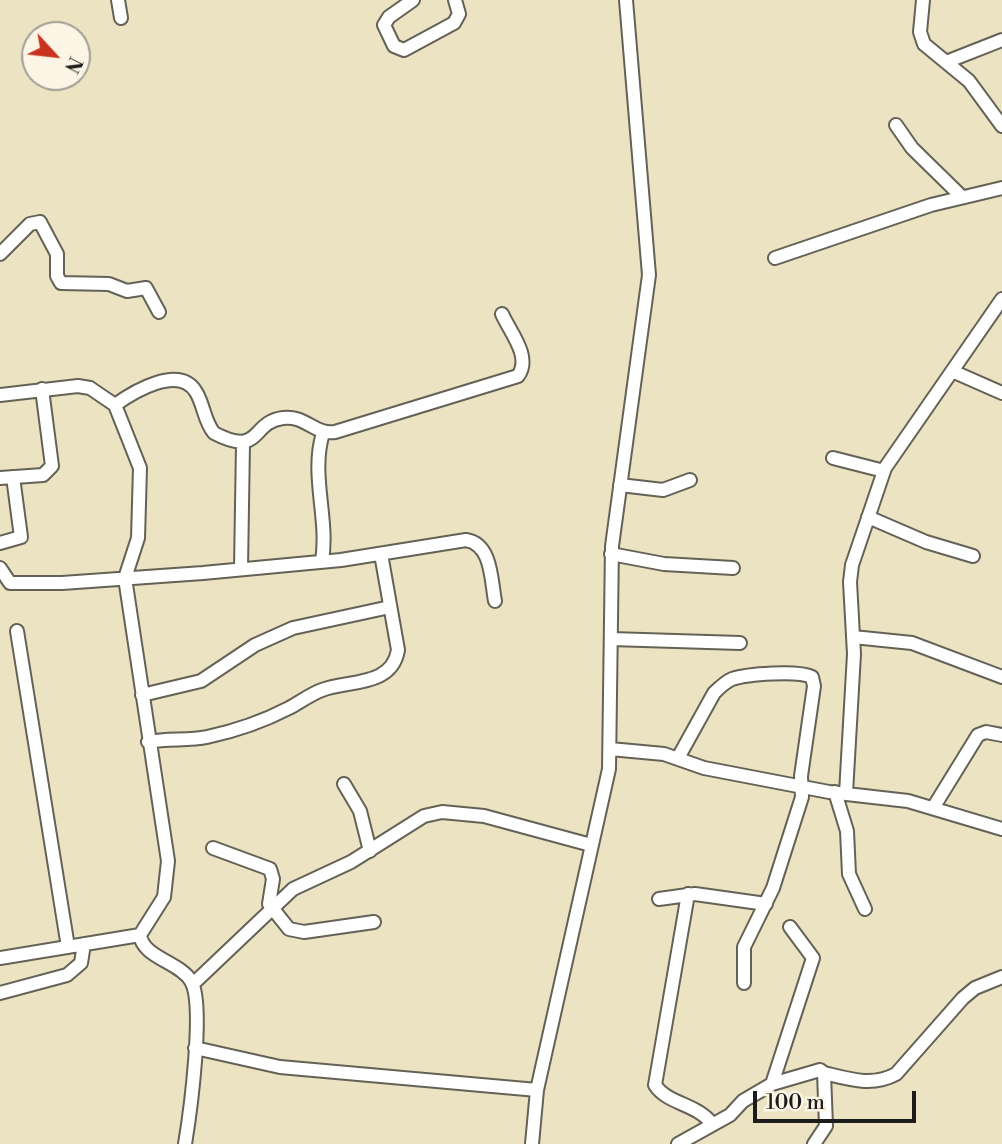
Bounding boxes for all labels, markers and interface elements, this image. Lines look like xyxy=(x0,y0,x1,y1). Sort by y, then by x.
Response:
north arrow xyxy=(21,21,91,91)
text: N xyxy=(59,52,87,77)
scale bar xyxy=(757,1078,920,1122)
text: 100 m xyxy=(766,1090,825,1116)

